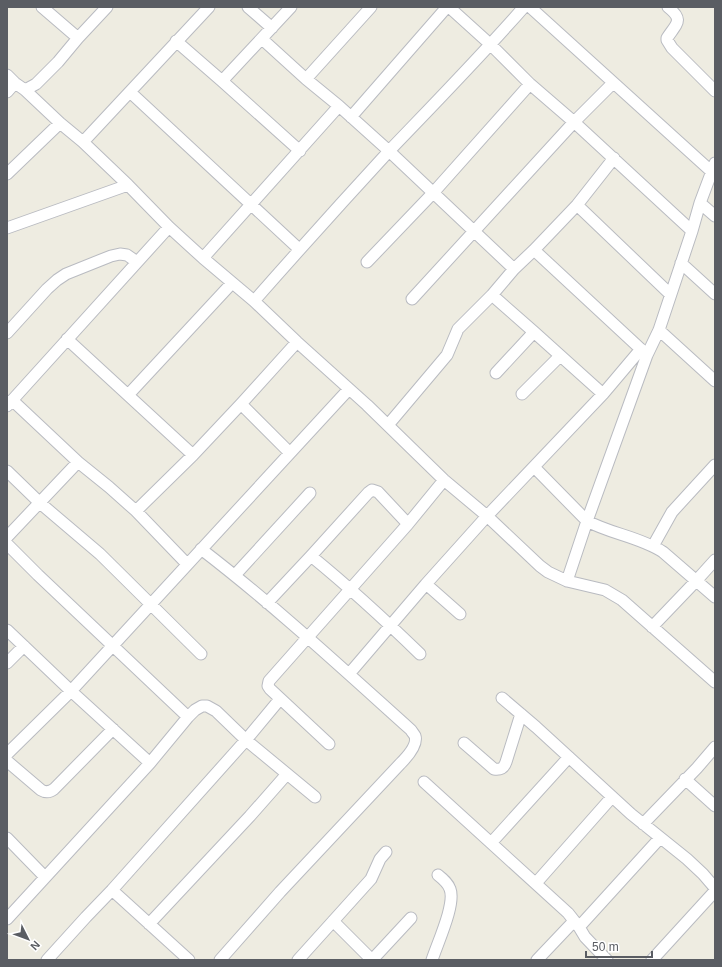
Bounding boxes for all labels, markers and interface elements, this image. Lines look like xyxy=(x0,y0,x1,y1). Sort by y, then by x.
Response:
north arrow xyxy=(8,919,48,959)
scale bar xyxy=(586,933,652,959)
text: N xyxy=(28,939,43,953)
text: 50 m xyxy=(592,940,619,954)

